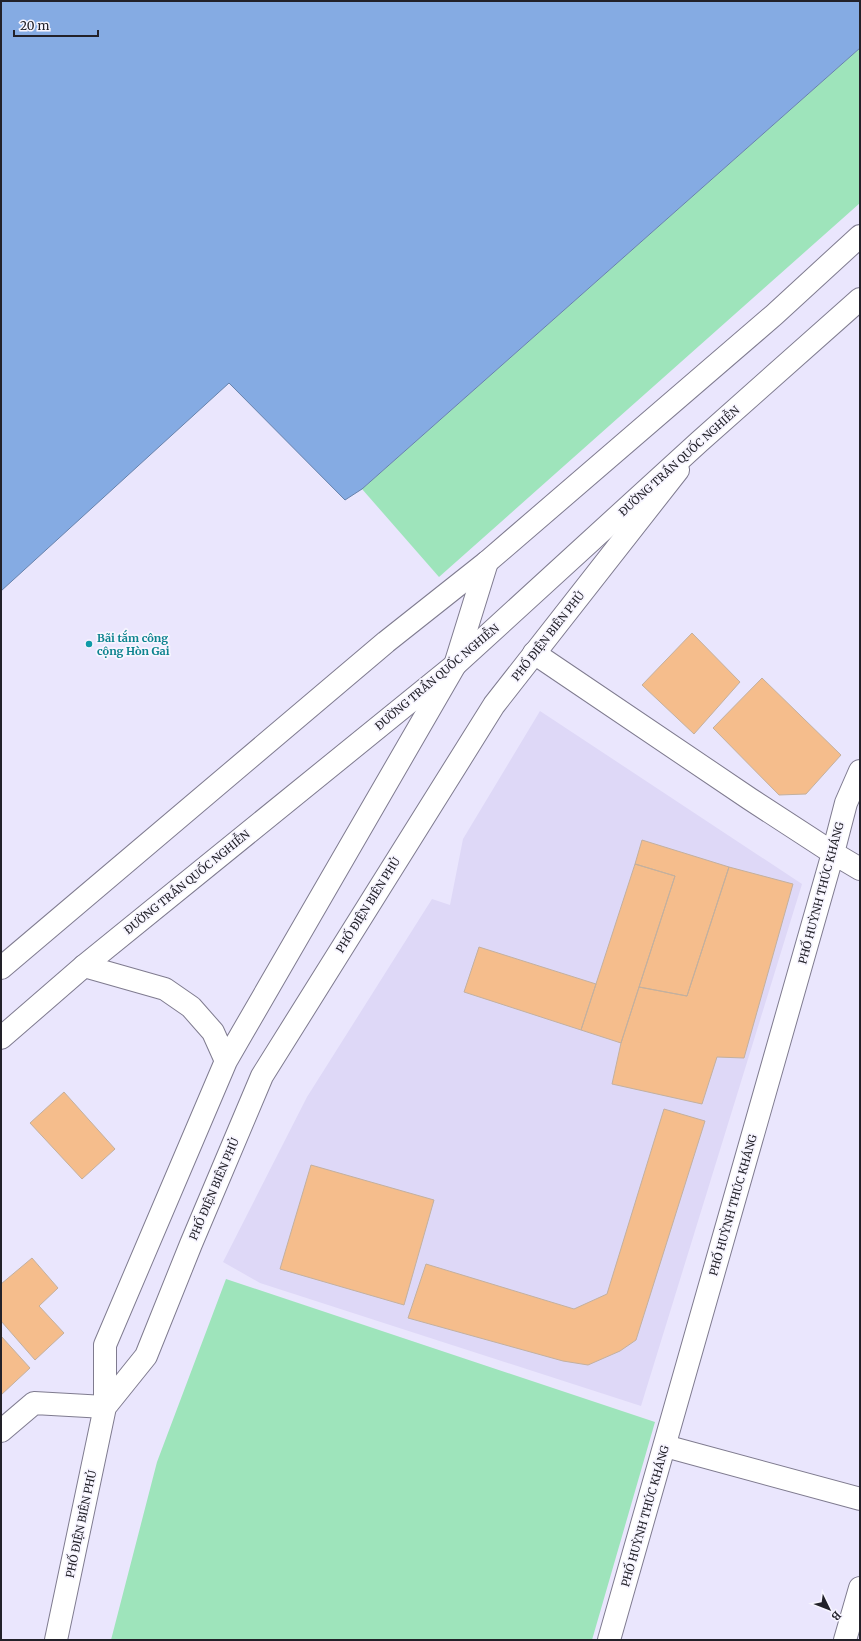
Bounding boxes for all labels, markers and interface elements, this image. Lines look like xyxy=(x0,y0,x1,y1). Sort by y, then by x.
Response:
scale bar xyxy=(14,12,98,38)
text: 20 m xyxy=(20,18,49,33)
street label: ĐƯỜNG TRẦN QUỐC NGHIỄN xyxy=(615,402,743,519)
street label: PHỐ ĐIỆN BIÊN PHỦ xyxy=(508,588,587,684)
street label: ĐƯỜNG TRẦN QUỐC NGHIỄN xyxy=(372,620,502,733)
place label: Bãi tắm công cộng Hòn Gai xyxy=(97,629,170,658)
marker: Bãi tắm công cộng Hòn Gai xyxy=(84,639,94,649)
street label: PHỐ HUỲNH THÚC KHÁNG xyxy=(794,820,847,965)
street label: ĐƯỜNG TRẦN QUỐC NGHIỄN xyxy=(121,826,253,937)
street label: PHỐ ĐIỆN BIÊN PHỦ xyxy=(332,854,403,955)
street label: PHỐ HUỲNH THÚC KHÁNG xyxy=(705,1132,760,1277)
street label: PHỐ ĐIỆN BIÊN PHỦ xyxy=(185,1135,242,1242)
street label: PHỐ HUỲNH THÚC KHÁNG xyxy=(617,1443,672,1588)
street label: PHỐ ĐIỆN BIÊN PHỦ xyxy=(62,1469,99,1579)
north arrow xyxy=(809,1589,849,1629)
text: B xyxy=(828,1608,844,1624)

